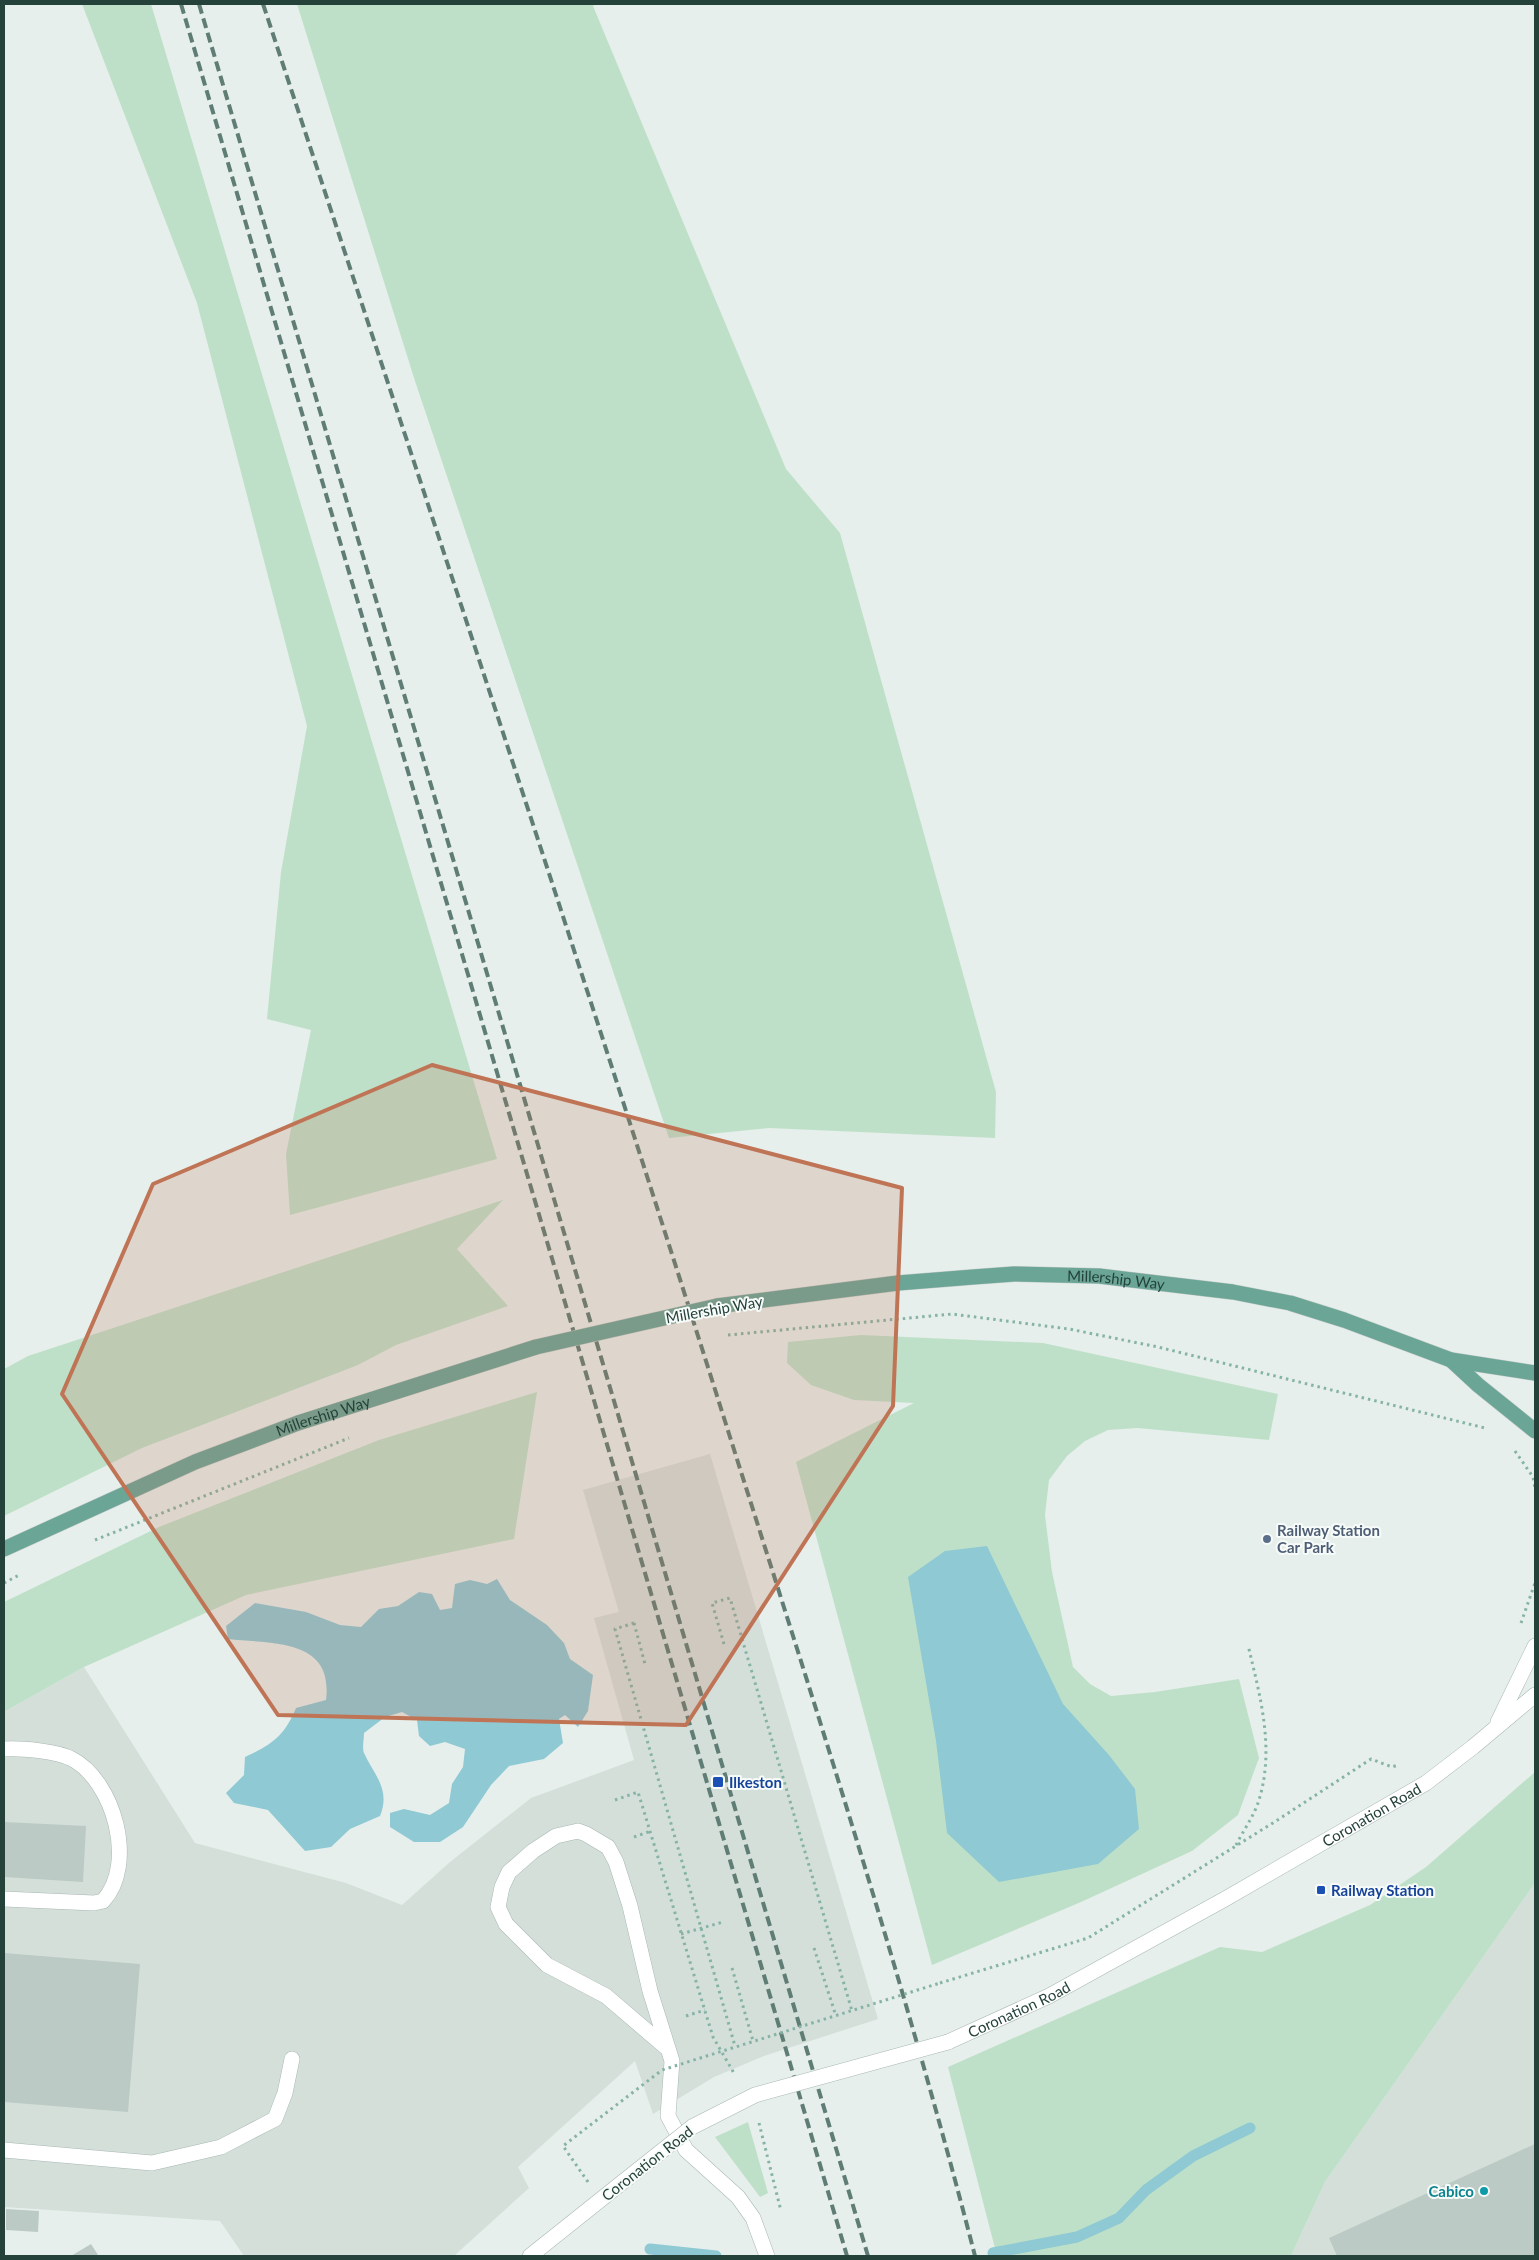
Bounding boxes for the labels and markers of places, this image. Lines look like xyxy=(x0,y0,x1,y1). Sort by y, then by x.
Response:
place label: Railway Station Car Park xyxy=(1277,1521,1380,1556)
marker: Railway Station Car Park xyxy=(1261,1533,1273,1545)
place label: Ilkeston xyxy=(729,1773,782,1791)
marker: Ilkeston xyxy=(711,1775,725,1789)
place label: Railway Station xyxy=(1331,1881,1434,1899)
marker: Railway Station xyxy=(1315,1884,1327,1896)
place label: Cabico xyxy=(1428,2182,1474,2200)
marker: Cabico xyxy=(1478,2185,1490,2197)

